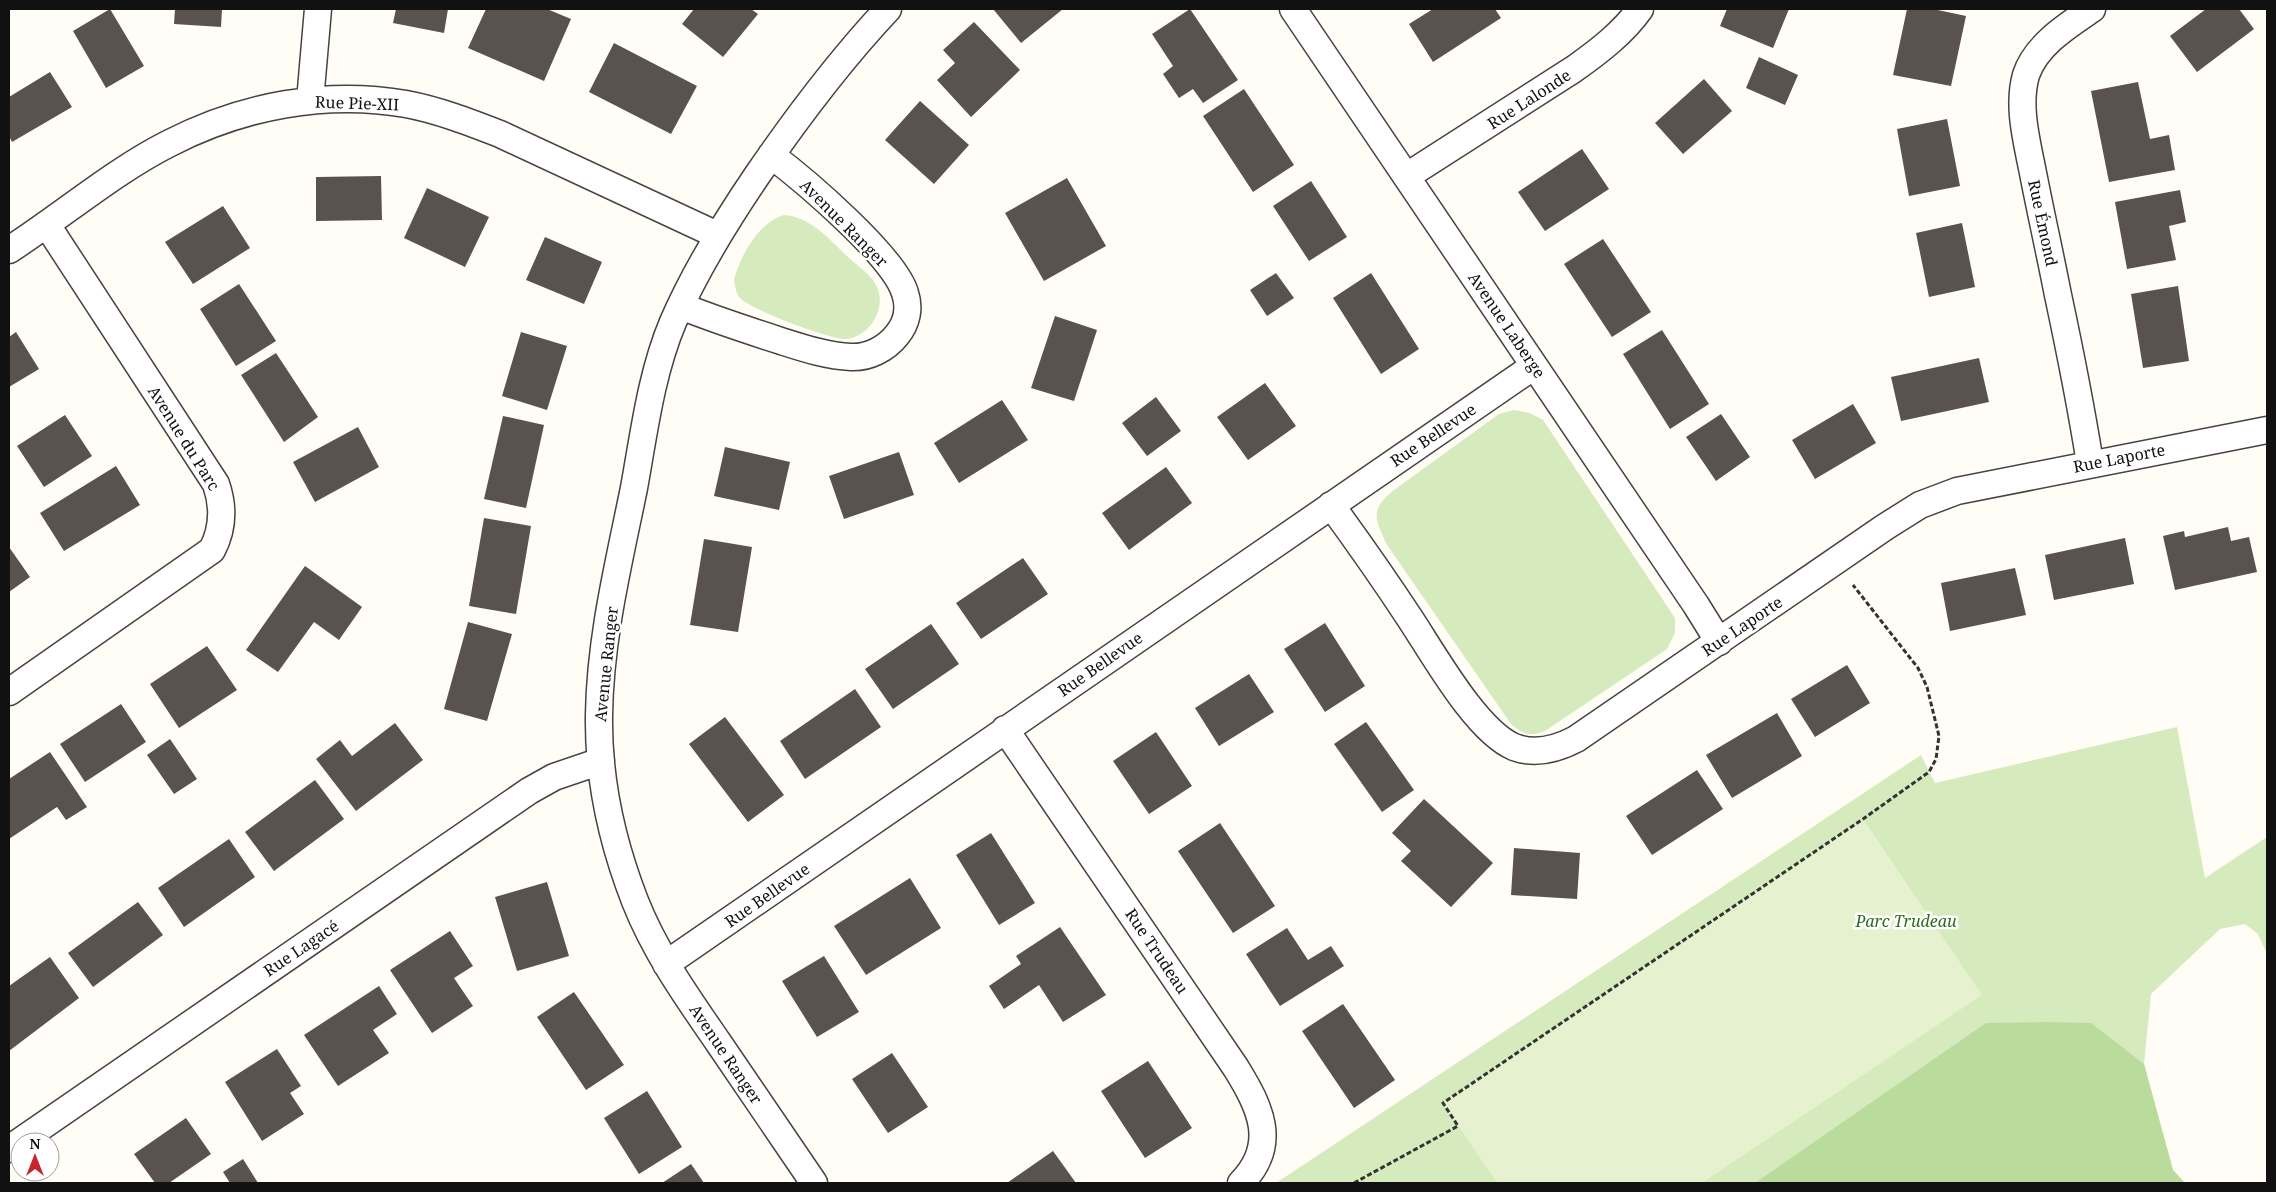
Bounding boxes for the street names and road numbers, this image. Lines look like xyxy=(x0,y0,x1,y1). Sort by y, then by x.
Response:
street label: Rue Lalonde xyxy=(1483,64,1575,134)
street label: Rue Pie-XII xyxy=(315,91,399,115)
street label: Avenue Ranger xyxy=(795,174,893,272)
street label: Rue Émond xyxy=(2023,178,2063,268)
street label: Avenue Laberge xyxy=(1463,268,1551,382)
street label: Avenue du Parc xyxy=(143,381,225,495)
street label: Rue Bellevue xyxy=(1386,398,1480,472)
street label: Rue Laporte xyxy=(2071,438,2167,478)
street label: Rue Laporte xyxy=(1697,591,1787,661)
street label: Avenue Ranger xyxy=(589,605,623,723)
street label: Rue Bellevue xyxy=(1053,627,1147,701)
street label: Rue Bellevue xyxy=(720,858,814,932)
street label: Rue Trudeau xyxy=(1120,904,1194,998)
street label: Rue Lagacé xyxy=(259,915,343,981)
street label: Avenue Ranger xyxy=(684,1000,768,1109)

